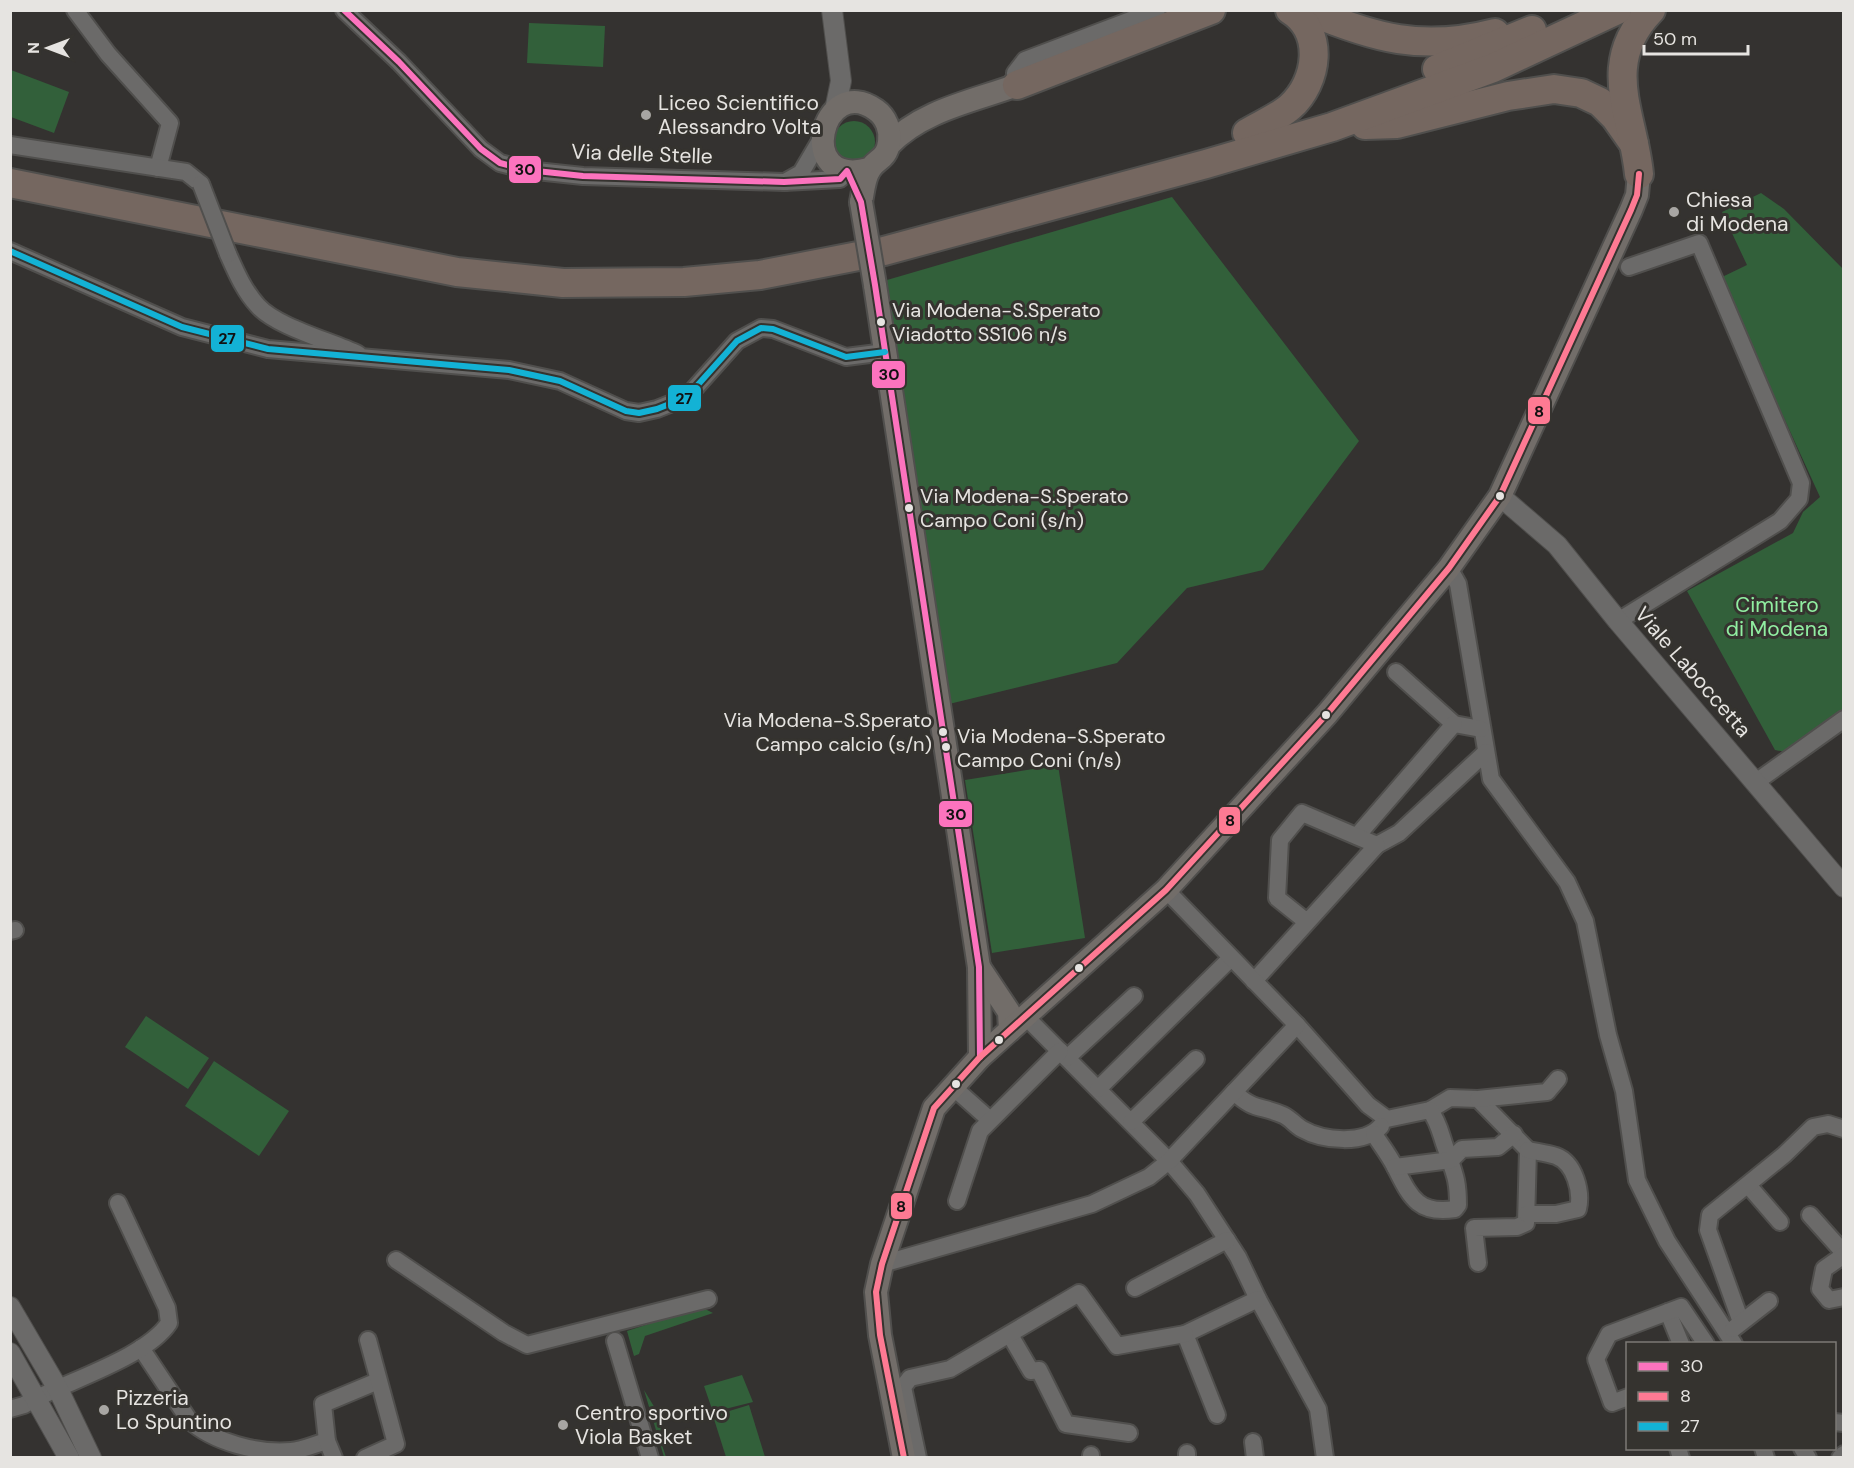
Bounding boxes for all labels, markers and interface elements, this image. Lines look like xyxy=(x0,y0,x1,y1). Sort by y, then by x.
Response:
north arrow xyxy=(18,18,78,78)
scale bar xyxy=(1644,18,1748,56)
text: 50 m xyxy=(1653,27,1697,51)
text: N xyxy=(23,42,44,54)
place label: Liceo Scientifico Alessandro Volta xyxy=(658,89,821,141)
marker: Liceo Scientifico Alessandro Volta xyxy=(639,108,653,122)
street label: Via delle Stelle xyxy=(571,138,713,170)
line badge: 30 xyxy=(508,155,542,184)
text: 30 xyxy=(515,159,535,180)
place label: Chiesa di Modena xyxy=(1686,186,1788,238)
marker: Chiesa di Modena xyxy=(1667,205,1681,219)
place label: Via Modena-S.Sperato Viadotto SS106 n/s xyxy=(892,297,1101,347)
marker: Via Modena-S.Sperato Viadotto SS106 n/s xyxy=(875,316,887,328)
line badge: 27 xyxy=(210,324,245,353)
text: 27 xyxy=(218,328,236,349)
line badge: 30 xyxy=(871,360,906,389)
text: 30 xyxy=(879,364,899,385)
line badge: 27 xyxy=(667,384,702,412)
text: 27 xyxy=(675,388,693,409)
line badge: 8 xyxy=(1527,396,1551,425)
text: 8 xyxy=(1534,401,1544,422)
place label: Via Modena-S.Sperato Campo Coni (s/n) xyxy=(920,483,1129,533)
unlabelled marker xyxy=(1494,490,1506,502)
marker: Via Modena-S.Sperato Campo Coni (s/n) xyxy=(903,502,915,514)
park label: Cimitero di Modena xyxy=(1726,591,1828,643)
street label: Viale Laboccetta xyxy=(1629,601,1757,743)
place label: Via Modena-S.Sperato Campo calcio (s/n) xyxy=(723,707,932,757)
unlabelled marker xyxy=(1320,709,1332,721)
place label: Via Modena-S.Sperato Campo Coni (n/s) xyxy=(957,723,1166,773)
marker: Via Modena-S.Sperato Campo calcio (s/n) xyxy=(937,726,949,738)
marker: Via Modena-S.Sperato Campo Coni (n/s) xyxy=(940,741,952,753)
line badge: 30 xyxy=(938,800,973,828)
text: 30 xyxy=(946,804,966,825)
line badge: 8 xyxy=(1218,806,1241,835)
text: 8 xyxy=(1225,810,1235,831)
unlabelled marker xyxy=(1073,962,1085,974)
unlabelled marker xyxy=(993,1034,1005,1046)
unlabelled marker xyxy=(950,1078,962,1090)
line badge: 8 xyxy=(890,1192,913,1220)
text: 8 xyxy=(896,1196,906,1217)
legend xyxy=(1626,1342,1836,1450)
text: 30 xyxy=(1680,1354,1703,1378)
place label: Pizzeria Lo Spuntino xyxy=(116,1384,232,1436)
text: 8 xyxy=(1680,1384,1691,1408)
place label: Centro sportivo Viola Basket xyxy=(575,1399,728,1451)
marker: Pizzeria Lo Spuntino xyxy=(97,1403,111,1417)
text: 27 xyxy=(1680,1414,1700,1438)
marker: Centro sportivo Viola Basket xyxy=(556,1418,570,1432)

